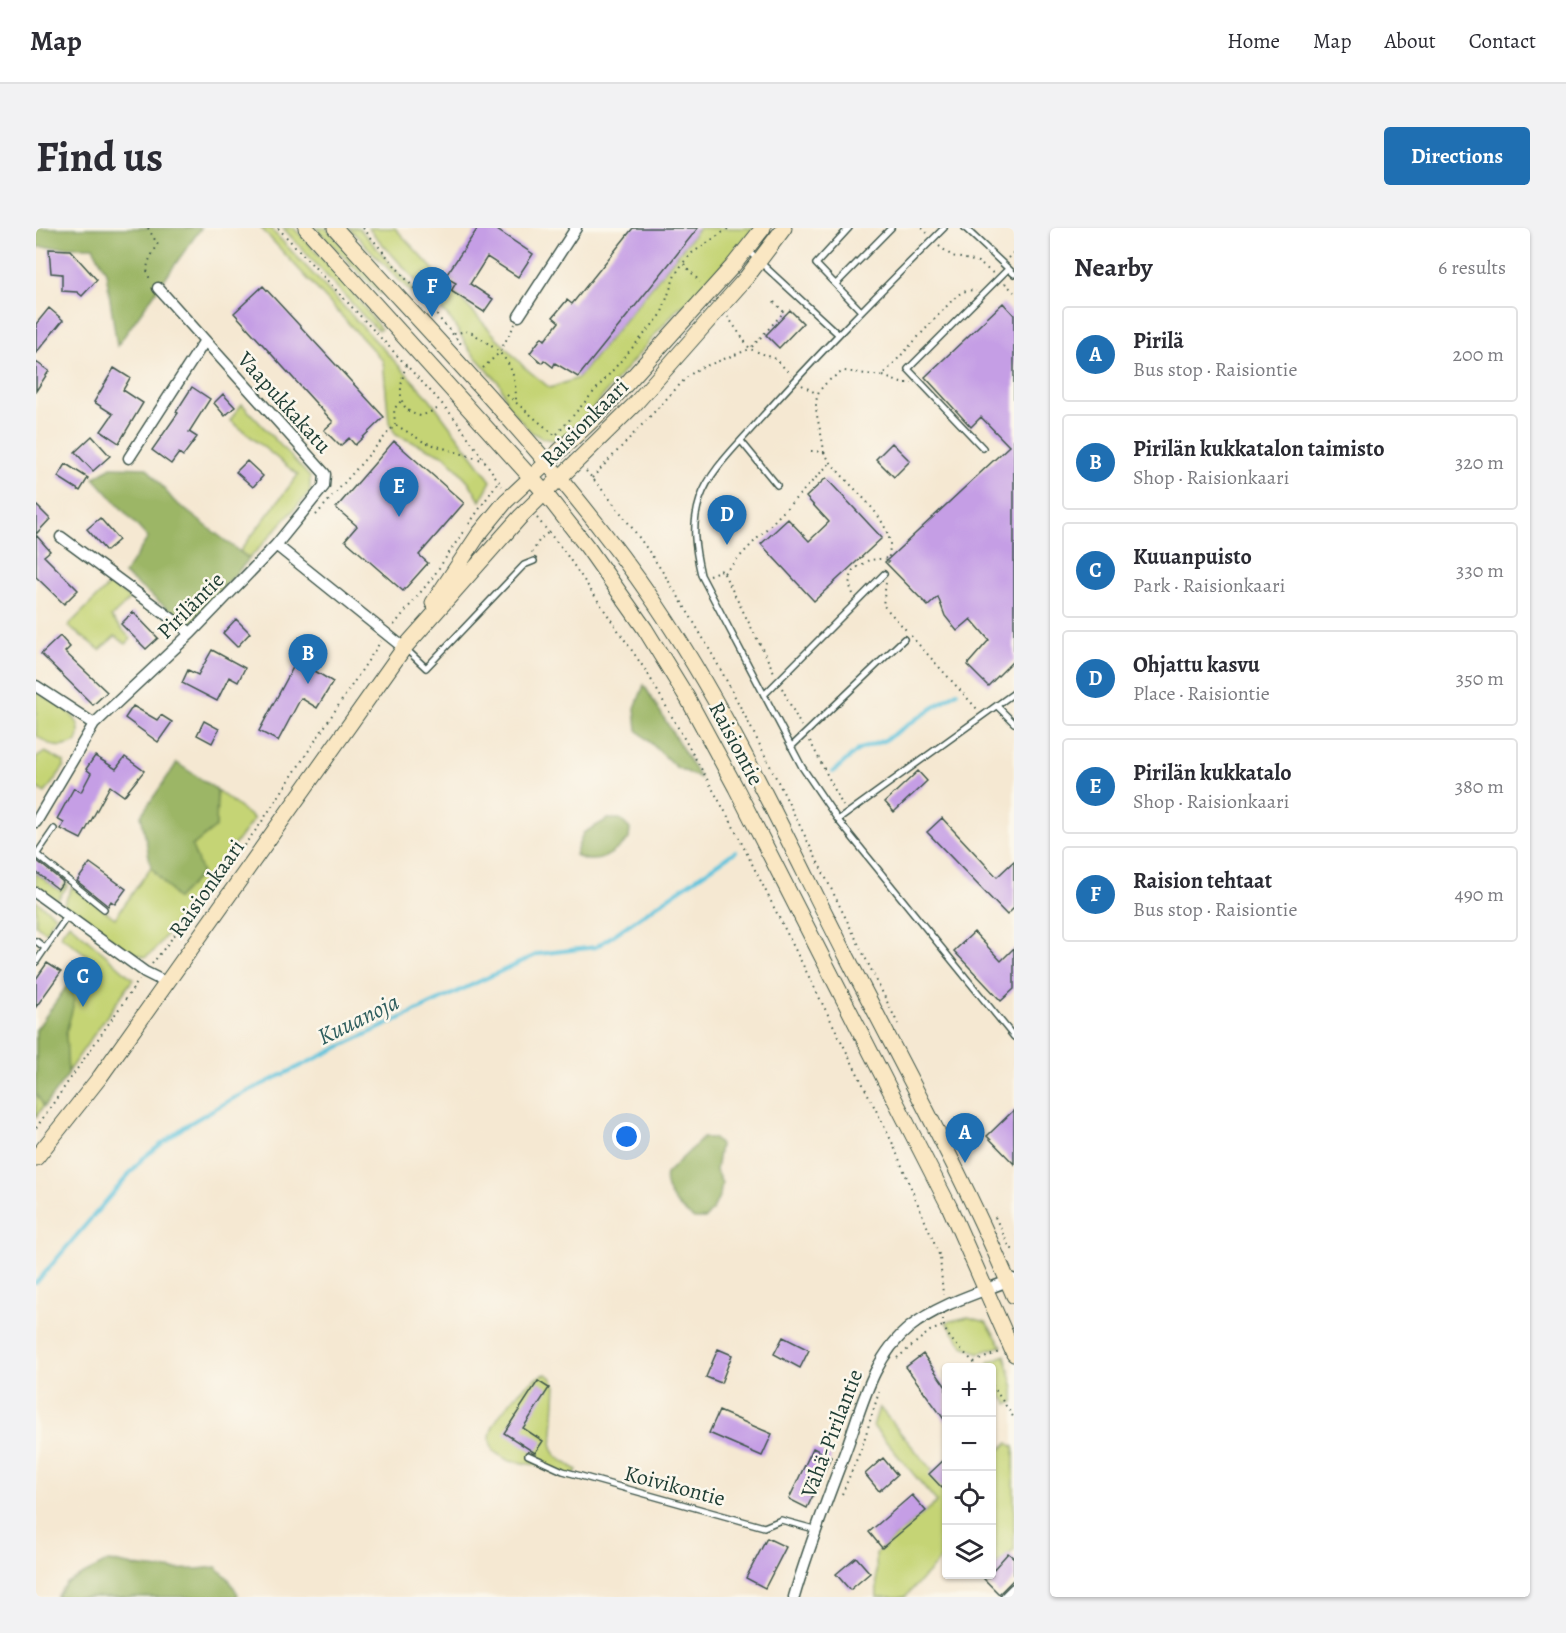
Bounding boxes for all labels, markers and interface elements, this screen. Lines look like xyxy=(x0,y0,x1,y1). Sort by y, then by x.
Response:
text: Map xyxy=(30,22,82,60)
text: Home xyxy=(1227,27,1280,55)
text: Map xyxy=(1313,27,1351,55)
text: About xyxy=(1384,27,1436,55)
text: Contact xyxy=(1469,27,1536,55)
button: Directions xyxy=(1384,127,1530,185)
text: Find us xyxy=(36,128,163,185)
text: Nearby xyxy=(1074,250,1153,285)
text: 6 results xyxy=(1438,254,1506,281)
pin: F xyxy=(412,268,452,317)
text: Pirilä xyxy=(1133,326,1184,356)
text: A xyxy=(1089,341,1102,368)
text: 200 m xyxy=(1453,341,1504,368)
street label: Vaapukkakatu xyxy=(230,345,338,460)
text: Bus stop · Raisiontie xyxy=(1133,356,1297,383)
street label: Raisionkaari xyxy=(534,372,635,473)
text: Pirilän kukkatalon taimisto xyxy=(1133,434,1385,464)
text: B xyxy=(1089,449,1102,476)
text: 320 m xyxy=(1455,449,1504,476)
text: Shop · Raisionkaari xyxy=(1133,464,1289,491)
pin: E xyxy=(380,468,418,517)
pin: D xyxy=(708,496,746,545)
text: Kuuanpuisto xyxy=(1133,542,1252,572)
text: C xyxy=(1089,557,1102,584)
text: 330 m xyxy=(1456,557,1504,584)
street label: Piriläntie xyxy=(150,565,231,646)
text: Park · Raisionkaari xyxy=(1133,572,1285,599)
pin: B xyxy=(288,634,328,684)
text: Ohjattu kasvu xyxy=(1133,650,1260,680)
text: D xyxy=(1089,665,1102,692)
text: 350 m xyxy=(1456,665,1504,692)
text: Place · Raisiontie xyxy=(1133,680,1270,707)
street label: Raisiontie xyxy=(702,696,771,791)
text: Pirilän kukkatalo xyxy=(1133,758,1292,788)
text: E xyxy=(1090,773,1101,800)
text: 380 m xyxy=(1455,773,1504,800)
text: Shop · Raisionkaari xyxy=(1133,788,1289,815)
street label: Raisionkaari xyxy=(162,834,252,944)
text: Raision tehtaat xyxy=(1133,866,1272,896)
text: F xyxy=(1090,881,1101,908)
text: 490 m xyxy=(1455,881,1504,908)
text: Bus stop · Raisiontie xyxy=(1133,896,1297,923)
pin: C xyxy=(64,958,102,1007)
water label: Kuuanoja xyxy=(312,986,404,1052)
pin: A xyxy=(946,1114,984,1163)
your location xyxy=(612,1122,641,1151)
map controls xyxy=(942,1363,996,1579)
button: + xyxy=(942,1363,996,1417)
street label: Vähä-Pirilantie xyxy=(793,1365,870,1503)
button: − xyxy=(942,1417,996,1471)
street label: Koivikontie xyxy=(621,1458,728,1514)
button: locate xyxy=(942,1471,996,1525)
button: layers xyxy=(942,1525,996,1579)

